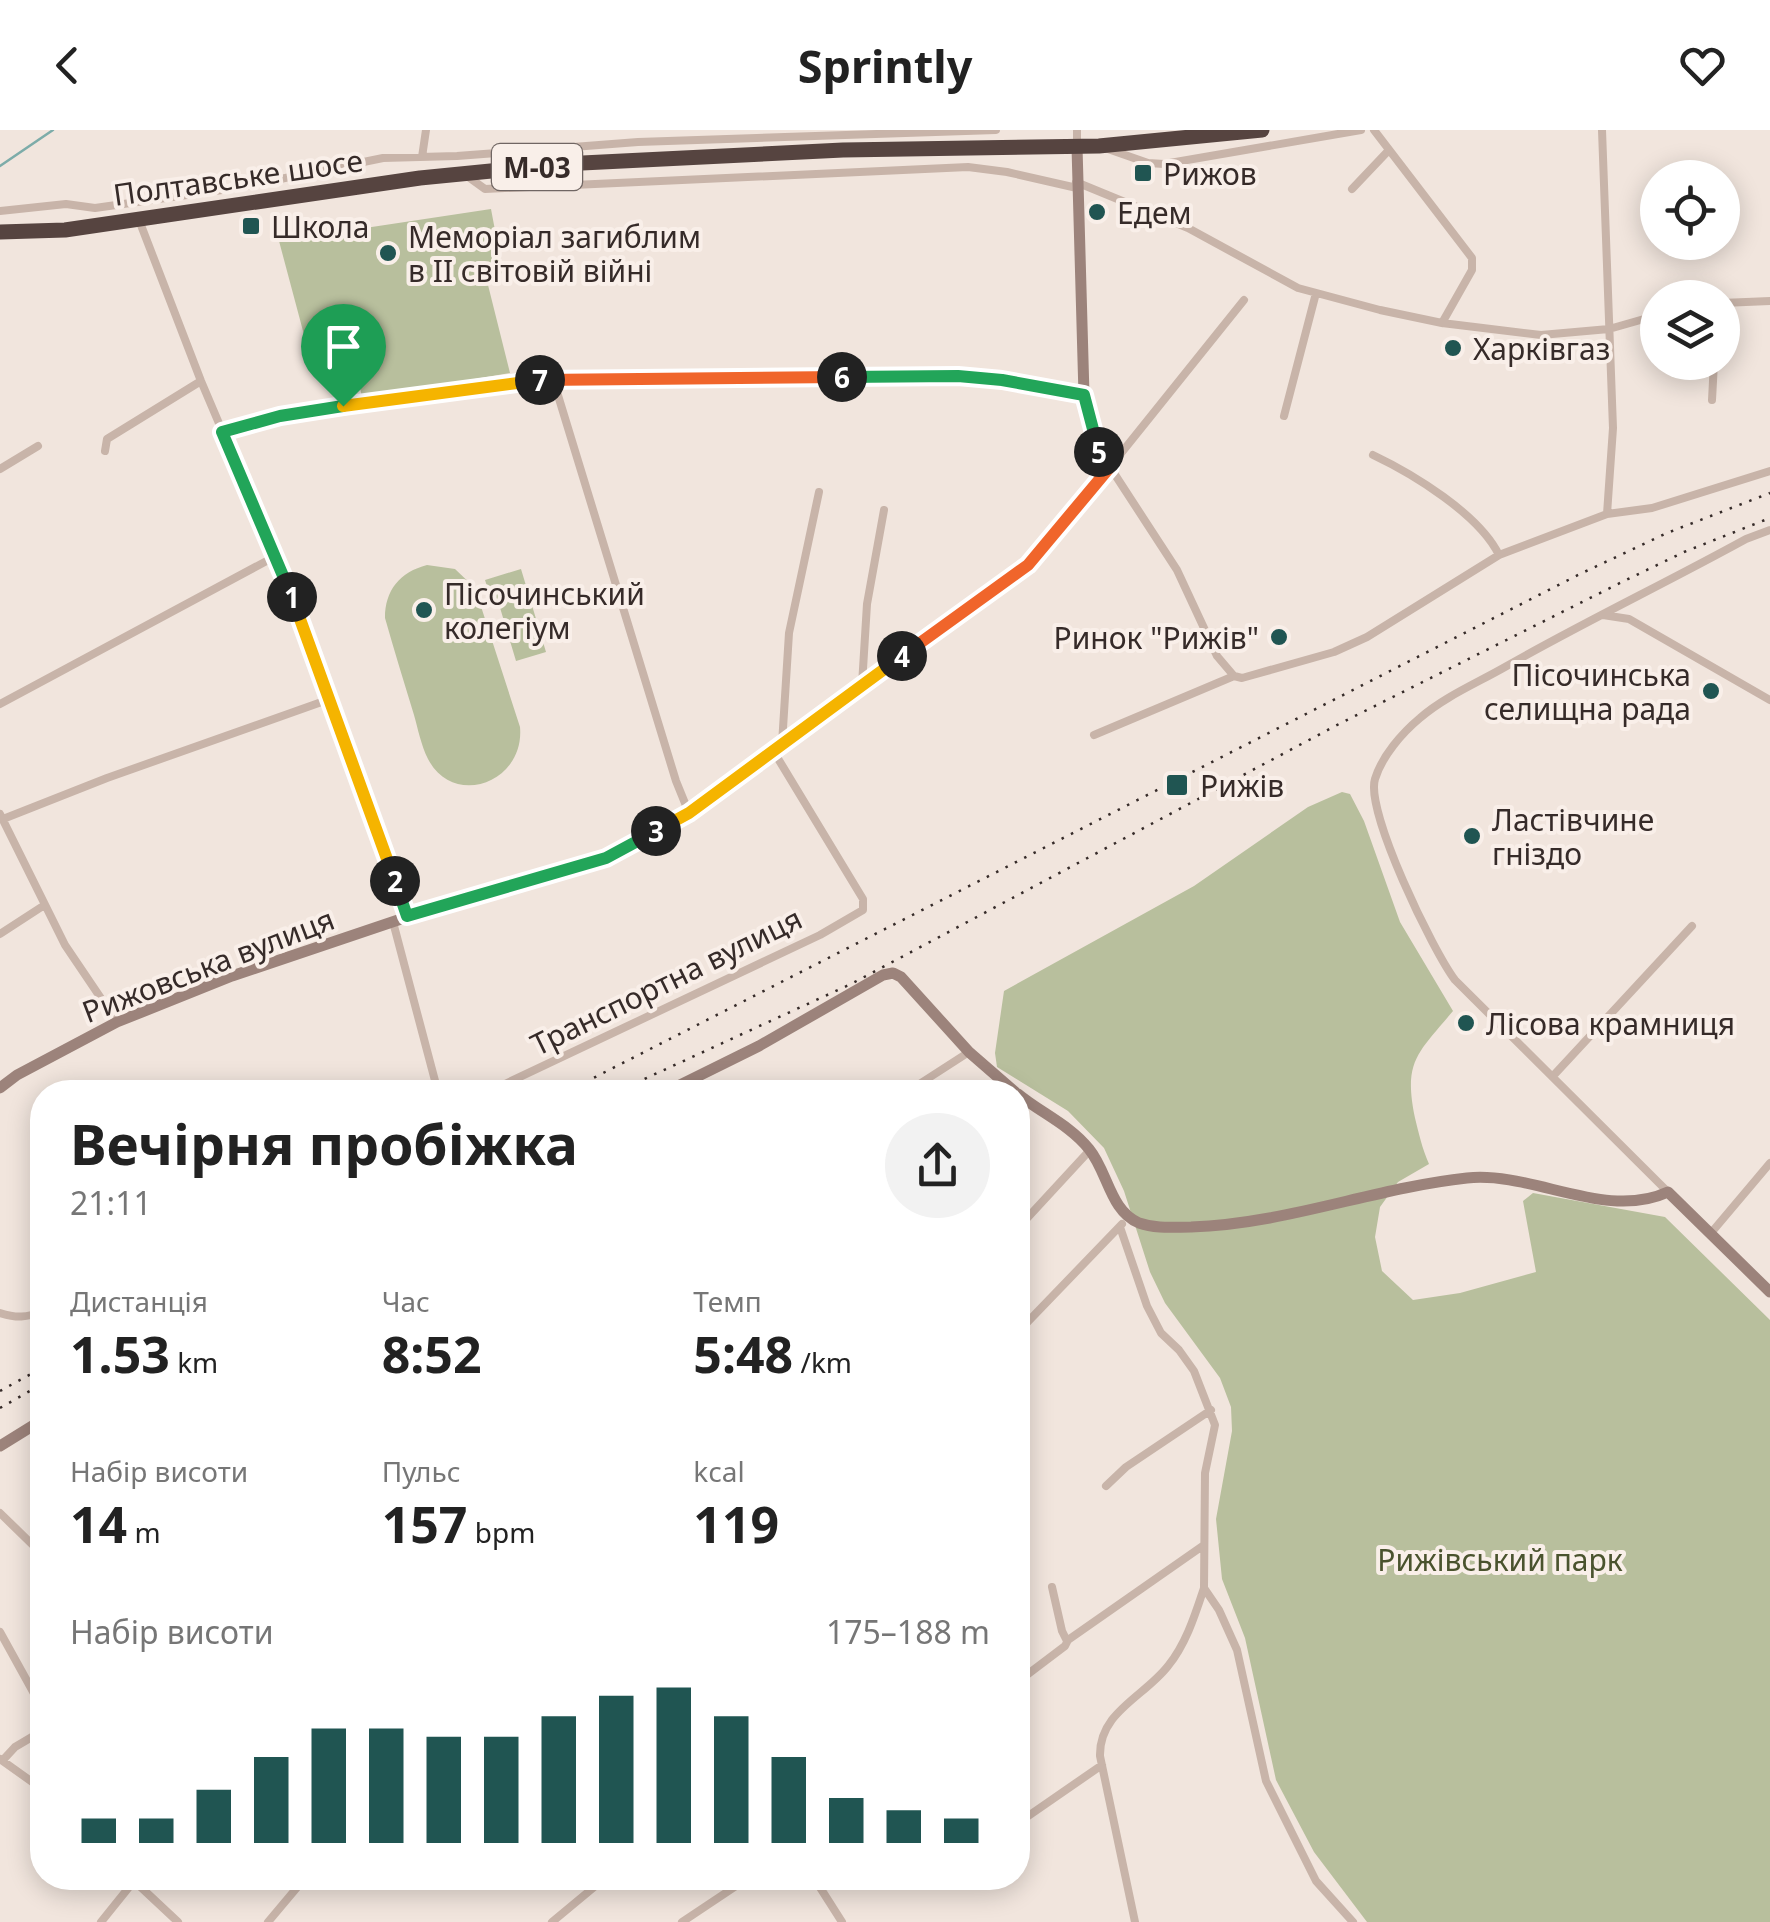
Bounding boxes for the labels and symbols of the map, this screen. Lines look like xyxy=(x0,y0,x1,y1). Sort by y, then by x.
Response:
street label: Полтавське шосе xyxy=(111,139,365,215)
road number: М-03 xyxy=(492,144,582,190)
place label: Рижов xyxy=(1163,153,1257,194)
marker: Рижов xyxy=(1132,162,1154,184)
place label: Едем xyxy=(1117,192,1191,233)
marker: Едем xyxy=(1086,201,1108,223)
place label: Школа xyxy=(271,206,370,247)
marker: Школа xyxy=(240,215,262,237)
place label: Меморіал загиблим в II світовій війні xyxy=(408,216,701,291)
marker: Меморіал загиблим в II світовій війні xyxy=(377,242,399,264)
pin xyxy=(301,304,386,407)
place label: Харківгаз xyxy=(1473,328,1610,369)
marker: Харківгаз xyxy=(1442,337,1464,359)
pin: 6 xyxy=(817,352,867,402)
pin: 7 xyxy=(515,355,565,405)
pin: 5 xyxy=(1074,427,1124,477)
pin: 1 xyxy=(267,572,317,622)
place label: Пісочинський колегіум xyxy=(444,573,645,648)
marker: Пісочинський колегіум xyxy=(413,599,435,621)
place label: Ринок "Рижів" xyxy=(1054,617,1259,658)
marker: Ринок "Рижів" xyxy=(1268,626,1290,648)
pin: 4 xyxy=(877,631,927,681)
place label: Пісочинська селищна рада xyxy=(1484,654,1691,729)
marker: Пісочинська селищна рада xyxy=(1700,680,1722,702)
place label: Рижів xyxy=(1200,765,1284,806)
marker: Рижів xyxy=(1164,772,1190,798)
place label: Ластівчине гніздо xyxy=(1492,799,1654,874)
pin: 3 xyxy=(631,806,681,856)
marker: Ластівчине гніздо xyxy=(1461,825,1483,847)
pin: 2 xyxy=(370,856,420,906)
street label: Транспортна вулиця xyxy=(524,897,808,1065)
street label: Рижовська вулиця xyxy=(76,898,340,1032)
place label: Лісова крамниця xyxy=(1486,1003,1735,1044)
marker: Лісова крамниця xyxy=(1455,1012,1477,1034)
park label: Рижівський парк xyxy=(1377,1539,1623,1580)

